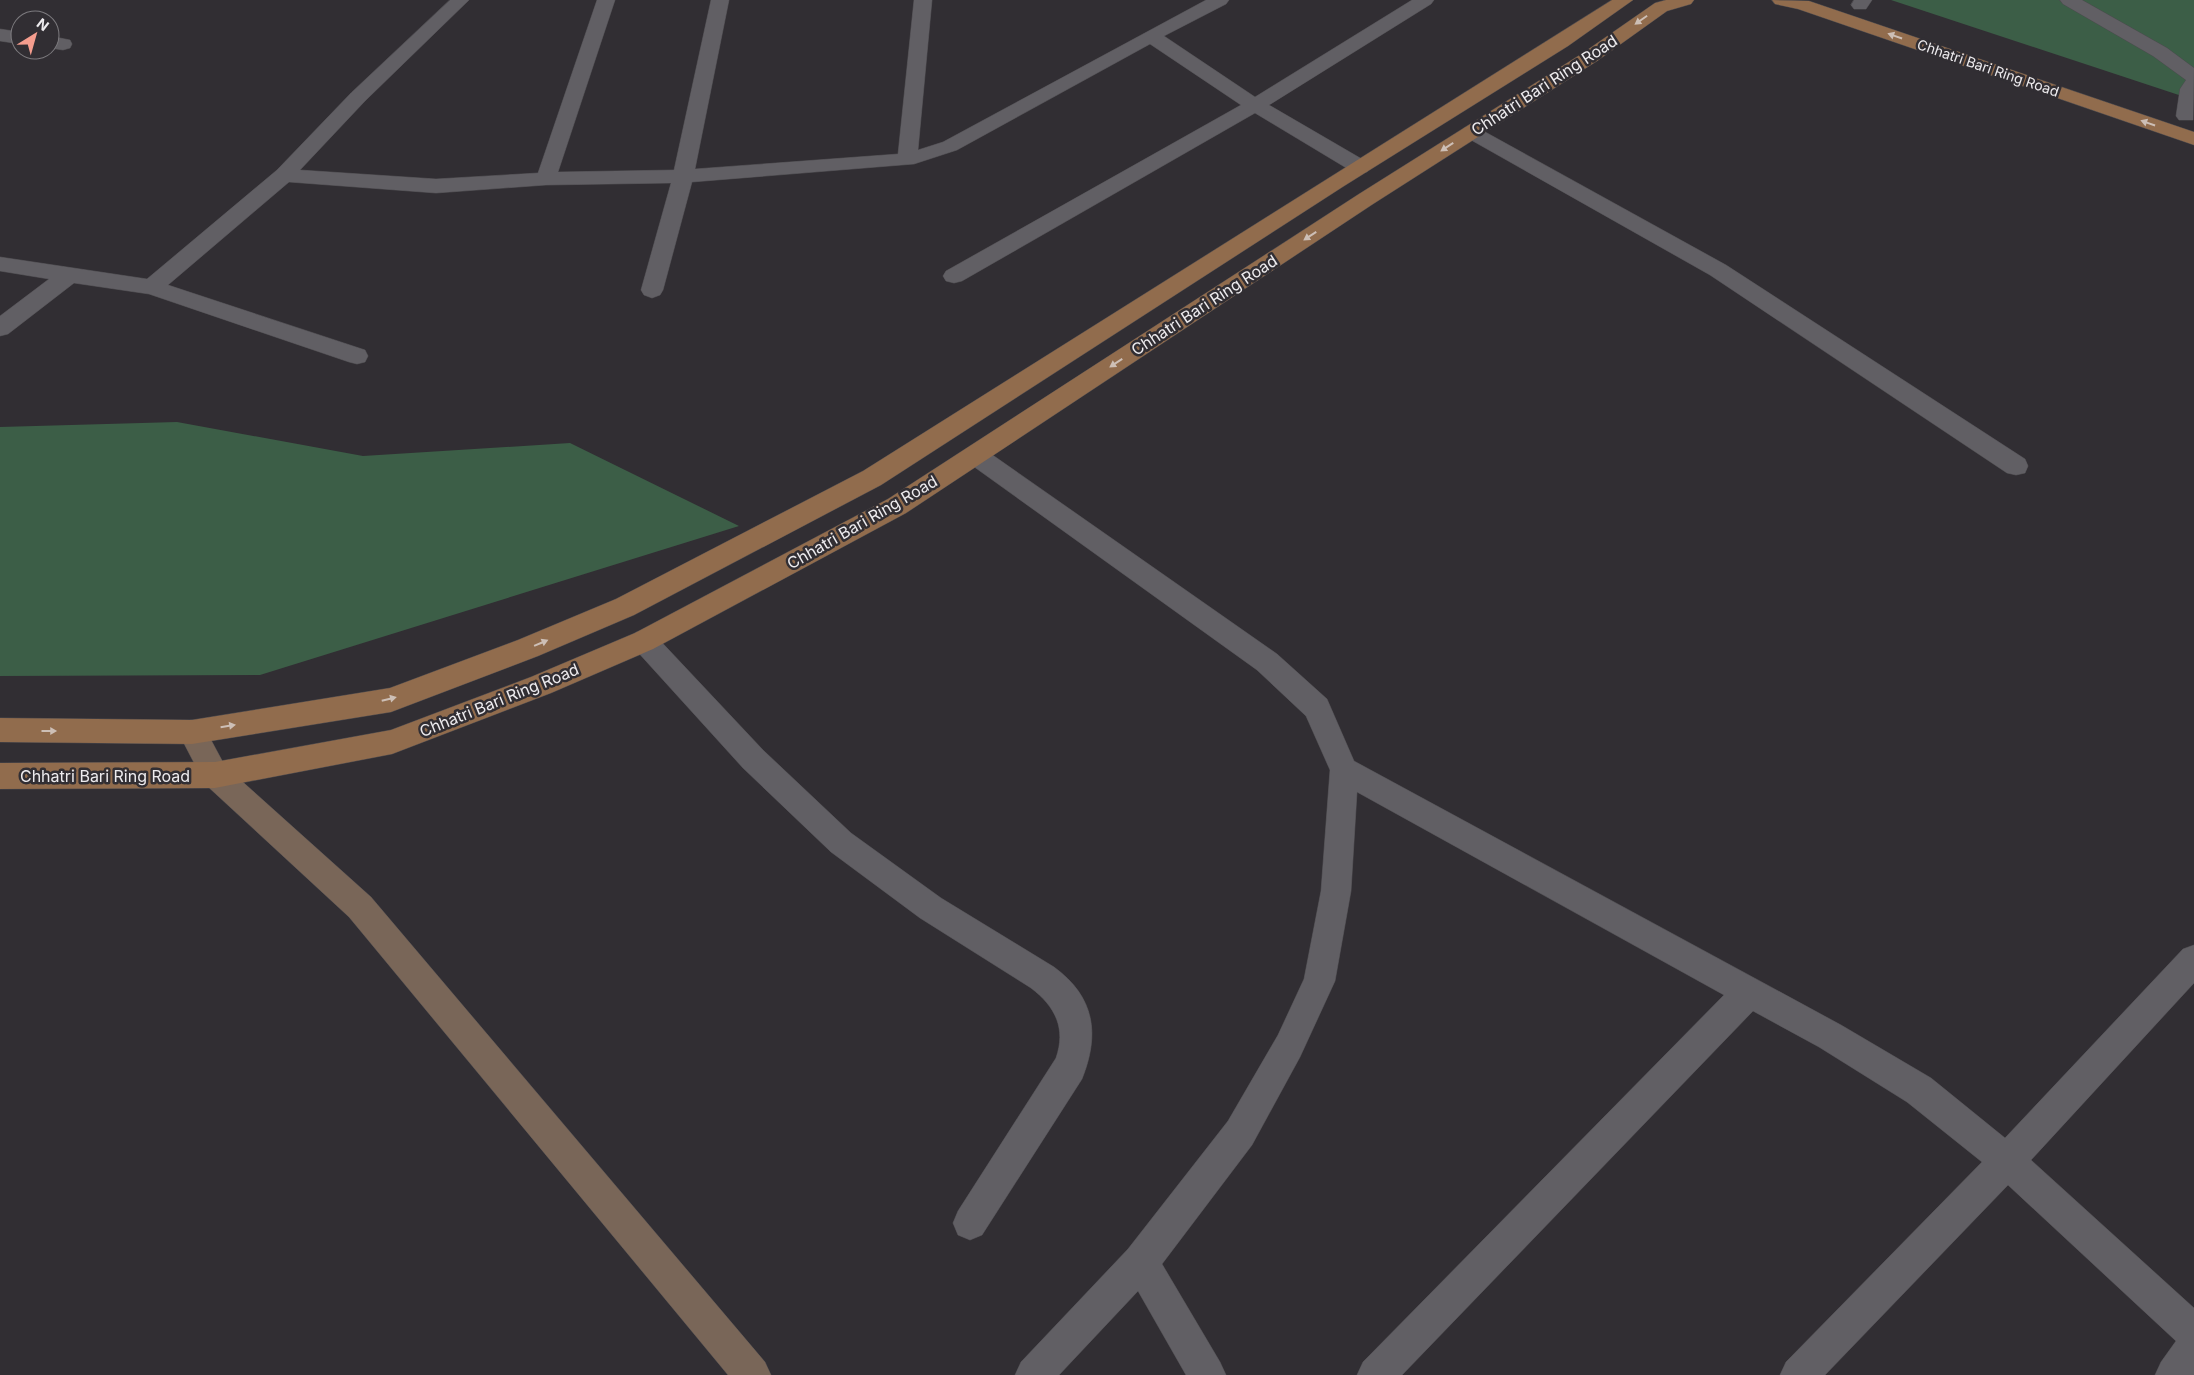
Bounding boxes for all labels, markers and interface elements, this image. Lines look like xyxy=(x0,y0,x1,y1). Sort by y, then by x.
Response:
north arrow xyxy=(10,10,60,60)
text: N xyxy=(34,14,53,34)
one-way arrow xyxy=(1635,15,1648,25)
street label: Chhatri Bari Ring Road xyxy=(1467,30,1621,140)
one-way arrow xyxy=(1887,32,1902,40)
street label: Chhatri Bari Ring Road xyxy=(1915,35,2061,100)
one-way arrow xyxy=(2140,119,2155,127)
one-way arrow xyxy=(1440,143,1453,152)
one-way arrow xyxy=(1303,231,1317,240)
street label: Chhatri Bari Ring Road xyxy=(1127,250,1281,360)
one-way arrow xyxy=(1109,358,1122,368)
street label: Chhatri Bari Ring Road xyxy=(783,471,941,573)
one-way arrow xyxy=(534,638,548,646)
street label: Chhatri Bari Ring Road xyxy=(416,659,582,741)
one-way arrow xyxy=(381,695,396,703)
one-way arrow xyxy=(221,721,237,729)
one-way arrow xyxy=(41,727,57,735)
street label: Chhatri Bari Ring Road xyxy=(20,766,190,786)

